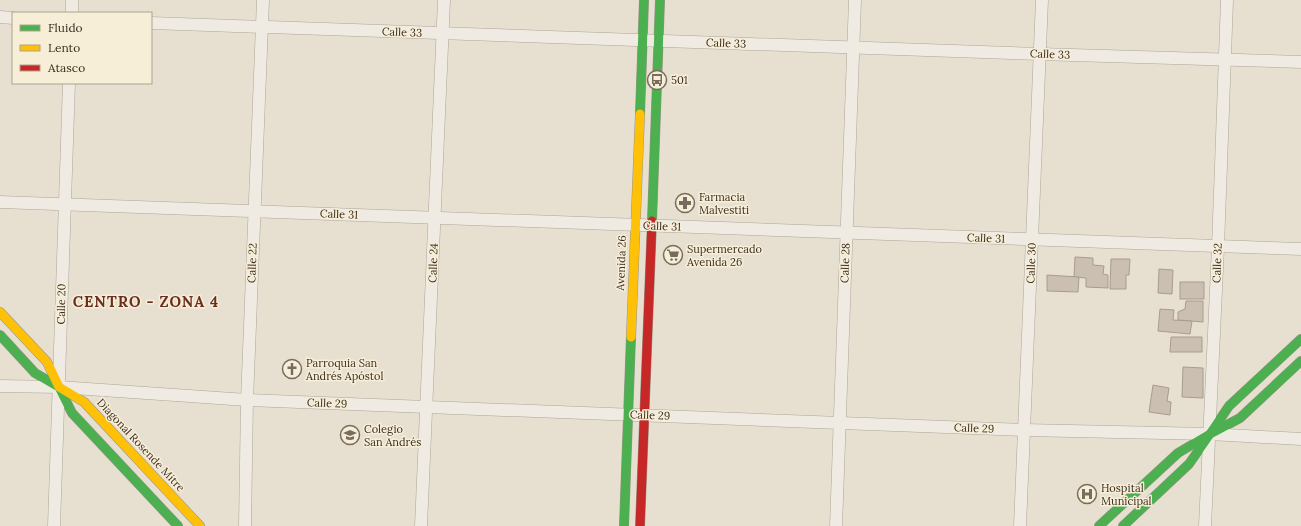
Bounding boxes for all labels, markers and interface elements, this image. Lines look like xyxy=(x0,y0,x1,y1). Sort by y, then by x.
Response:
legend xyxy=(12,12,152,84)
text: Fluido xyxy=(48,20,83,35)
street label: Calle 33 xyxy=(382,24,422,40)
street label: Calle 33 xyxy=(706,35,746,51)
text: Lento xyxy=(48,40,80,55)
street label: Calle 33 xyxy=(1030,46,1070,62)
text: Atasco xyxy=(47,60,85,75)
bus stop icon: 501 xyxy=(646,69,668,91)
place label: 501 xyxy=(671,73,688,87)
place label: Farmacia Malvestiti xyxy=(699,190,749,217)
pharmacy icon: Farmacia Malvestiti xyxy=(674,192,696,214)
street label: Calle 31 xyxy=(320,206,358,222)
street label: Calle 31 xyxy=(643,218,681,234)
street label: Calle 31 xyxy=(967,230,1005,246)
street label: Avenida 26 xyxy=(613,235,629,292)
place label: Supermercado Avenida 26 xyxy=(686,242,762,269)
street label: Calle 30 xyxy=(1023,242,1039,284)
street label: Calle 22 xyxy=(244,243,260,283)
street label: Calle 24 xyxy=(425,243,441,283)
street label: Calle 28 xyxy=(837,243,853,283)
street label: Calle 32 xyxy=(1209,243,1225,283)
supermarket icon: Supermercado Avenida 26 xyxy=(662,244,684,266)
street label: Calle 20 xyxy=(54,283,68,325)
district label: CENTRO - ZONA 4 xyxy=(73,292,219,311)
place label: Parroquia San Andrés Apóstol xyxy=(305,356,383,383)
church icon: Parroquia San Andrés Apóstol xyxy=(281,358,303,380)
street label: Diagonal Rosende Mitre xyxy=(94,395,188,495)
street label: Calle 29 xyxy=(307,395,347,411)
street label: Calle 29 xyxy=(630,407,670,423)
street label: Calle 29 xyxy=(954,420,994,436)
place label: Colegio San Andrés xyxy=(364,422,421,449)
school or university icon: Colegio San Andrés xyxy=(339,424,361,446)
place label: Hospital Municipal xyxy=(1101,481,1152,508)
hospital icon: Hospital Municipal xyxy=(1076,483,1098,505)

